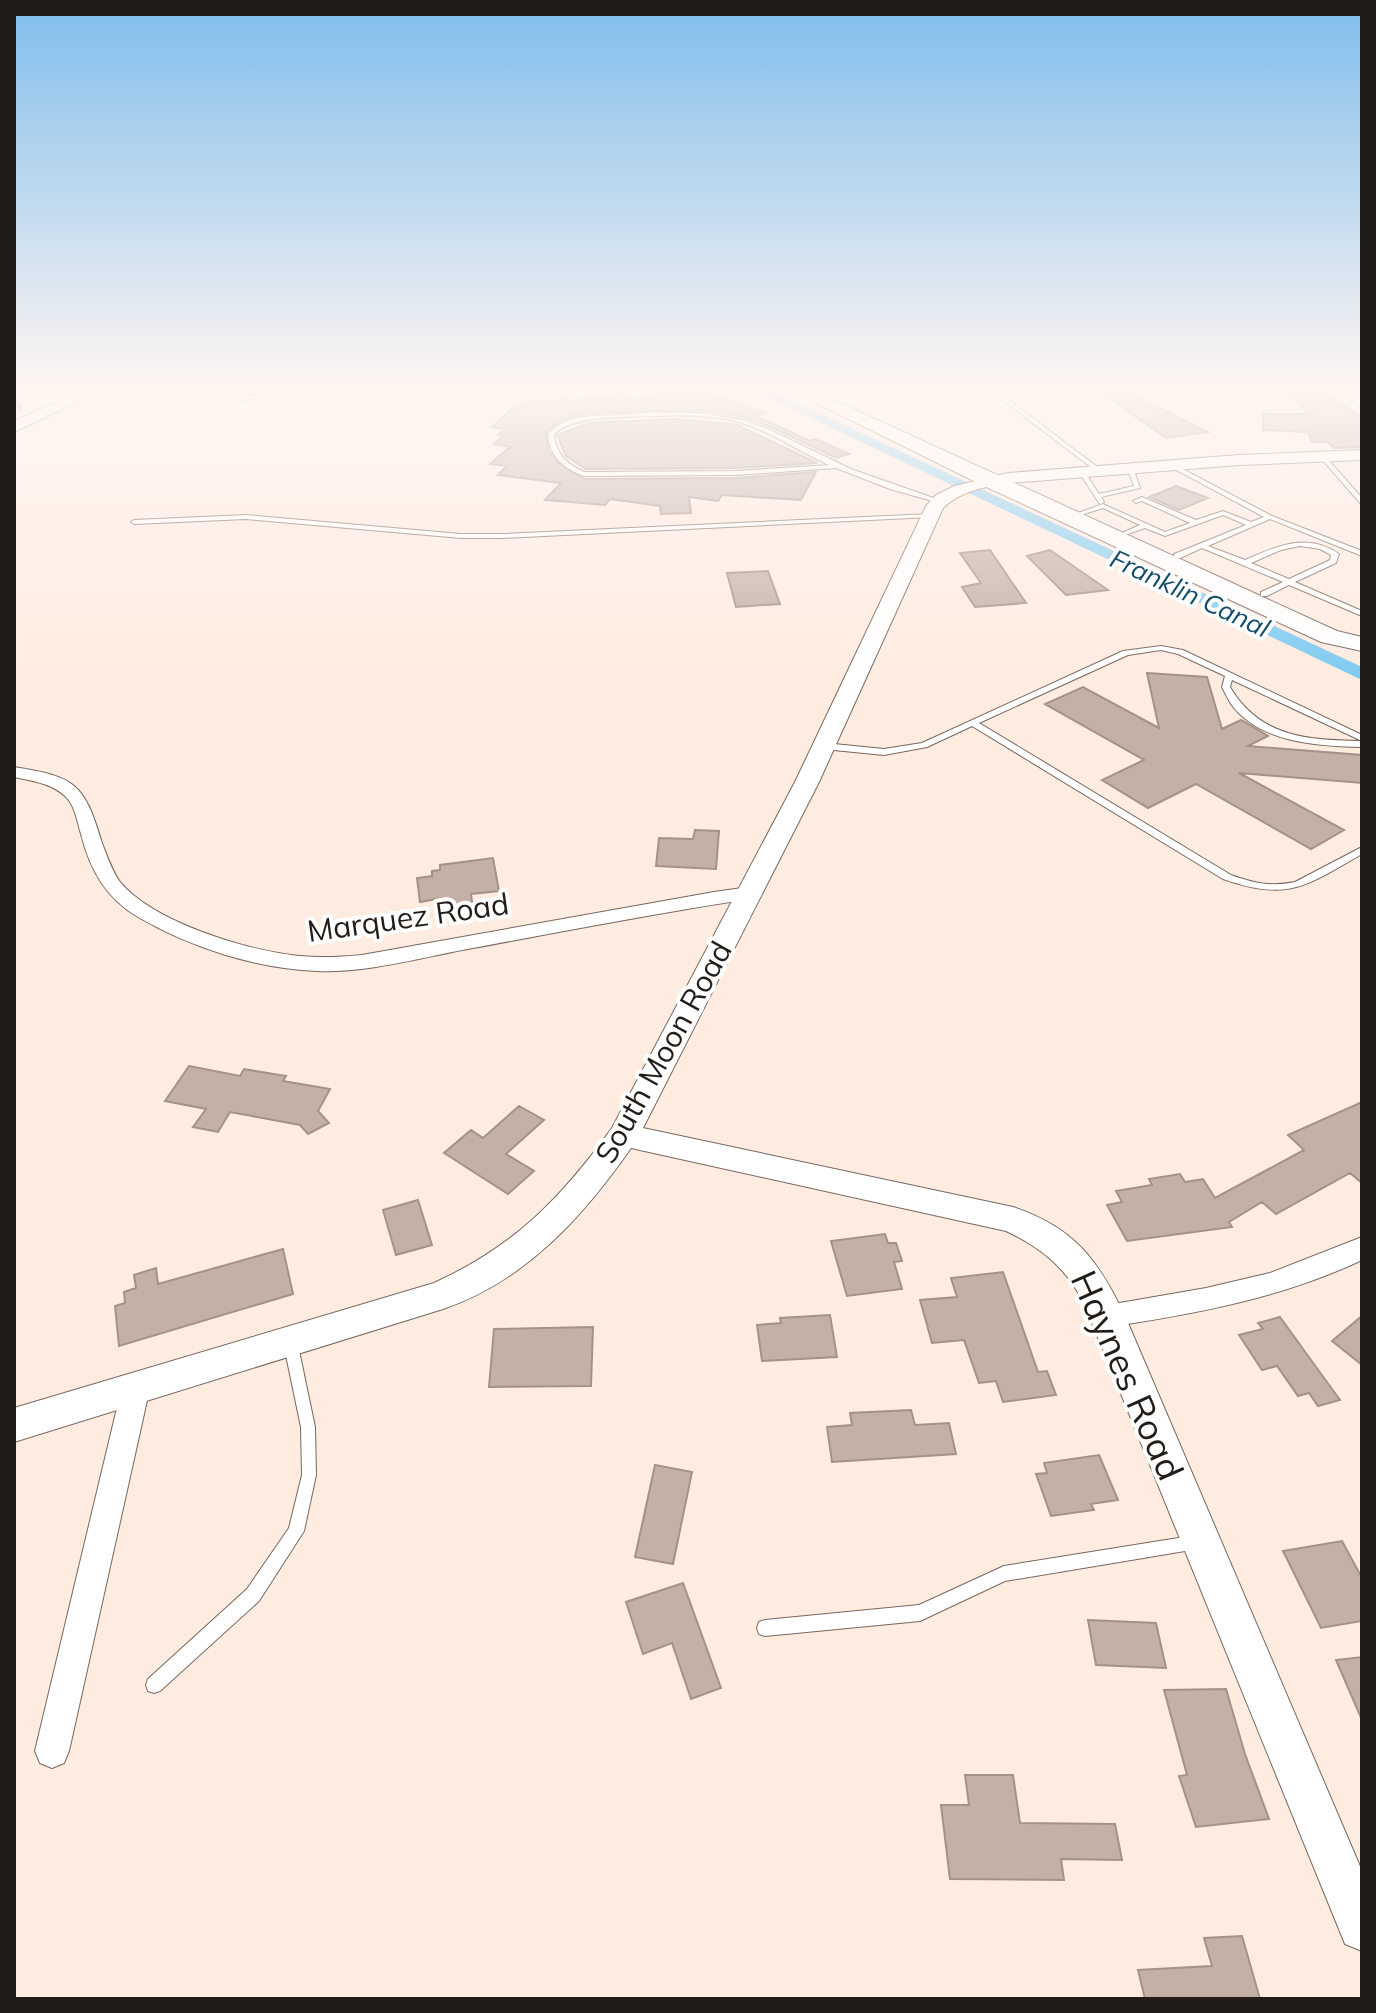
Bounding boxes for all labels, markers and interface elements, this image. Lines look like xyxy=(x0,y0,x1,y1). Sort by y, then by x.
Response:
water label: Franklin Canal xyxy=(1105,542,1276,645)
street label: Marquez Road xyxy=(305,884,511,950)
street label: South Moon Road xyxy=(586,934,740,1170)
street label: Haynes Road xyxy=(1062,1263,1194,1487)

